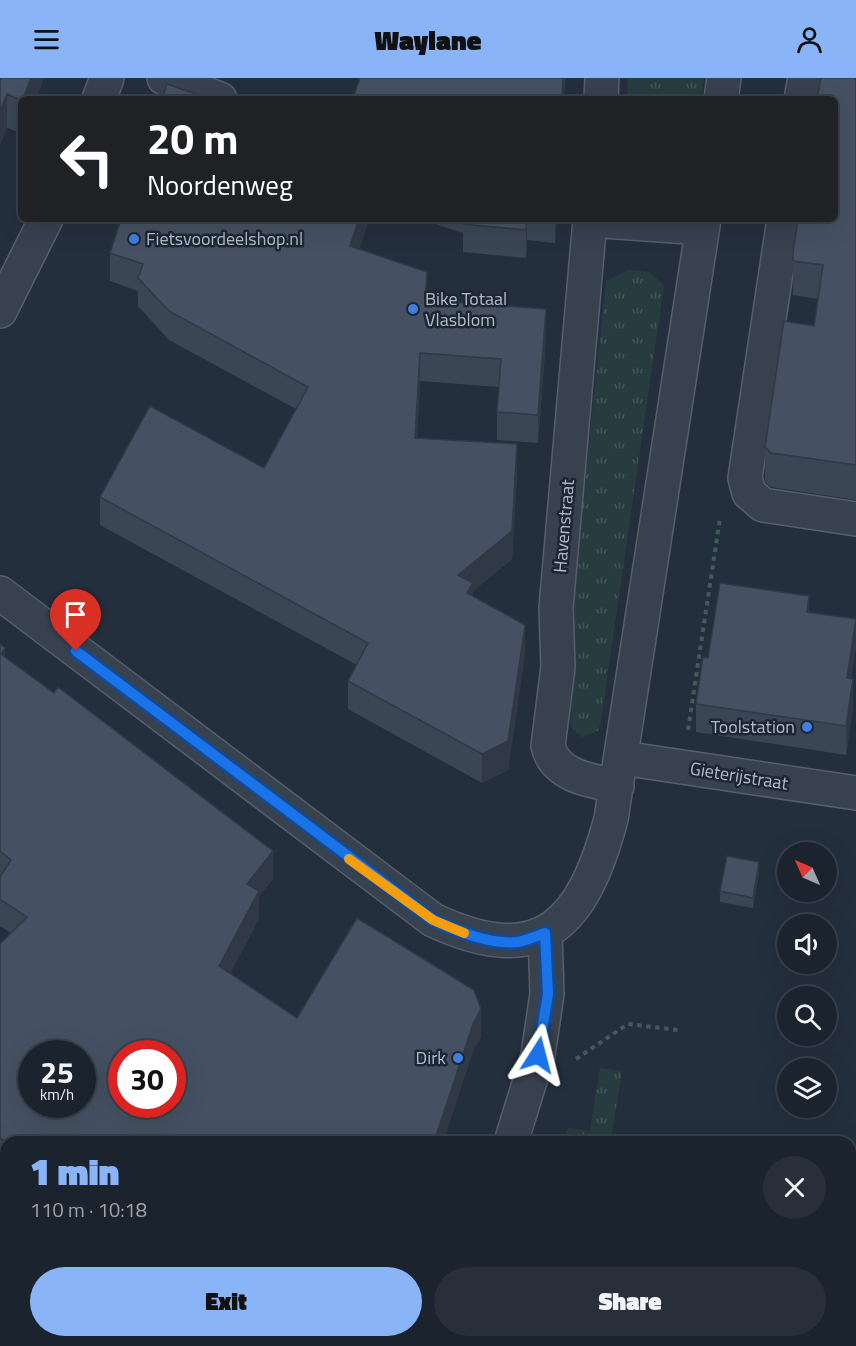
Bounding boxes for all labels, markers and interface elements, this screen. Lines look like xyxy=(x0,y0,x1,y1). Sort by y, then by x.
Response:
text: Waylane xyxy=(375,19,481,60)
icon: menu xyxy=(30,23,63,56)
icon: person xyxy=(793,23,826,56)
text: 20 m xyxy=(147,106,239,170)
icon: left xyxy=(48,120,126,198)
text: Noordenweg xyxy=(147,164,293,205)
place label: Fietsvoordeelshop.nl xyxy=(146,225,303,252)
marker: Fietsvoordeelshop.nl xyxy=(127,232,141,246)
place label: Bike Totaal Vlasblom xyxy=(425,285,507,333)
marker: Bike Totaal Vlasblom xyxy=(406,302,420,316)
street label: Havenstraat xyxy=(546,477,581,574)
pin xyxy=(50,589,101,651)
icon: arrive xyxy=(59,598,92,631)
place label: Toolstation xyxy=(711,713,795,740)
marker: Toolstation xyxy=(800,720,814,734)
street label: Gieterijstraat xyxy=(688,754,791,797)
north arrow xyxy=(777,842,837,902)
map controls xyxy=(777,842,837,1118)
button: sound xyxy=(777,914,837,974)
button: search xyxy=(777,986,837,1046)
position arrow xyxy=(506,1023,570,1087)
speed limit sign: 30 xyxy=(108,1040,186,1118)
place label: Dirk xyxy=(416,1044,446,1071)
text: 25 xyxy=(40,1049,74,1095)
marker: Dirk xyxy=(451,1051,465,1065)
button: layers xyxy=(777,1058,837,1118)
text: km/h xyxy=(40,1083,74,1106)
text: 1 min xyxy=(30,1144,119,1199)
button: close xyxy=(763,1156,826,1219)
text: 110 m · 10:18 xyxy=(30,1194,147,1225)
button: Exit xyxy=(30,1267,422,1336)
button: Share xyxy=(434,1267,826,1336)

